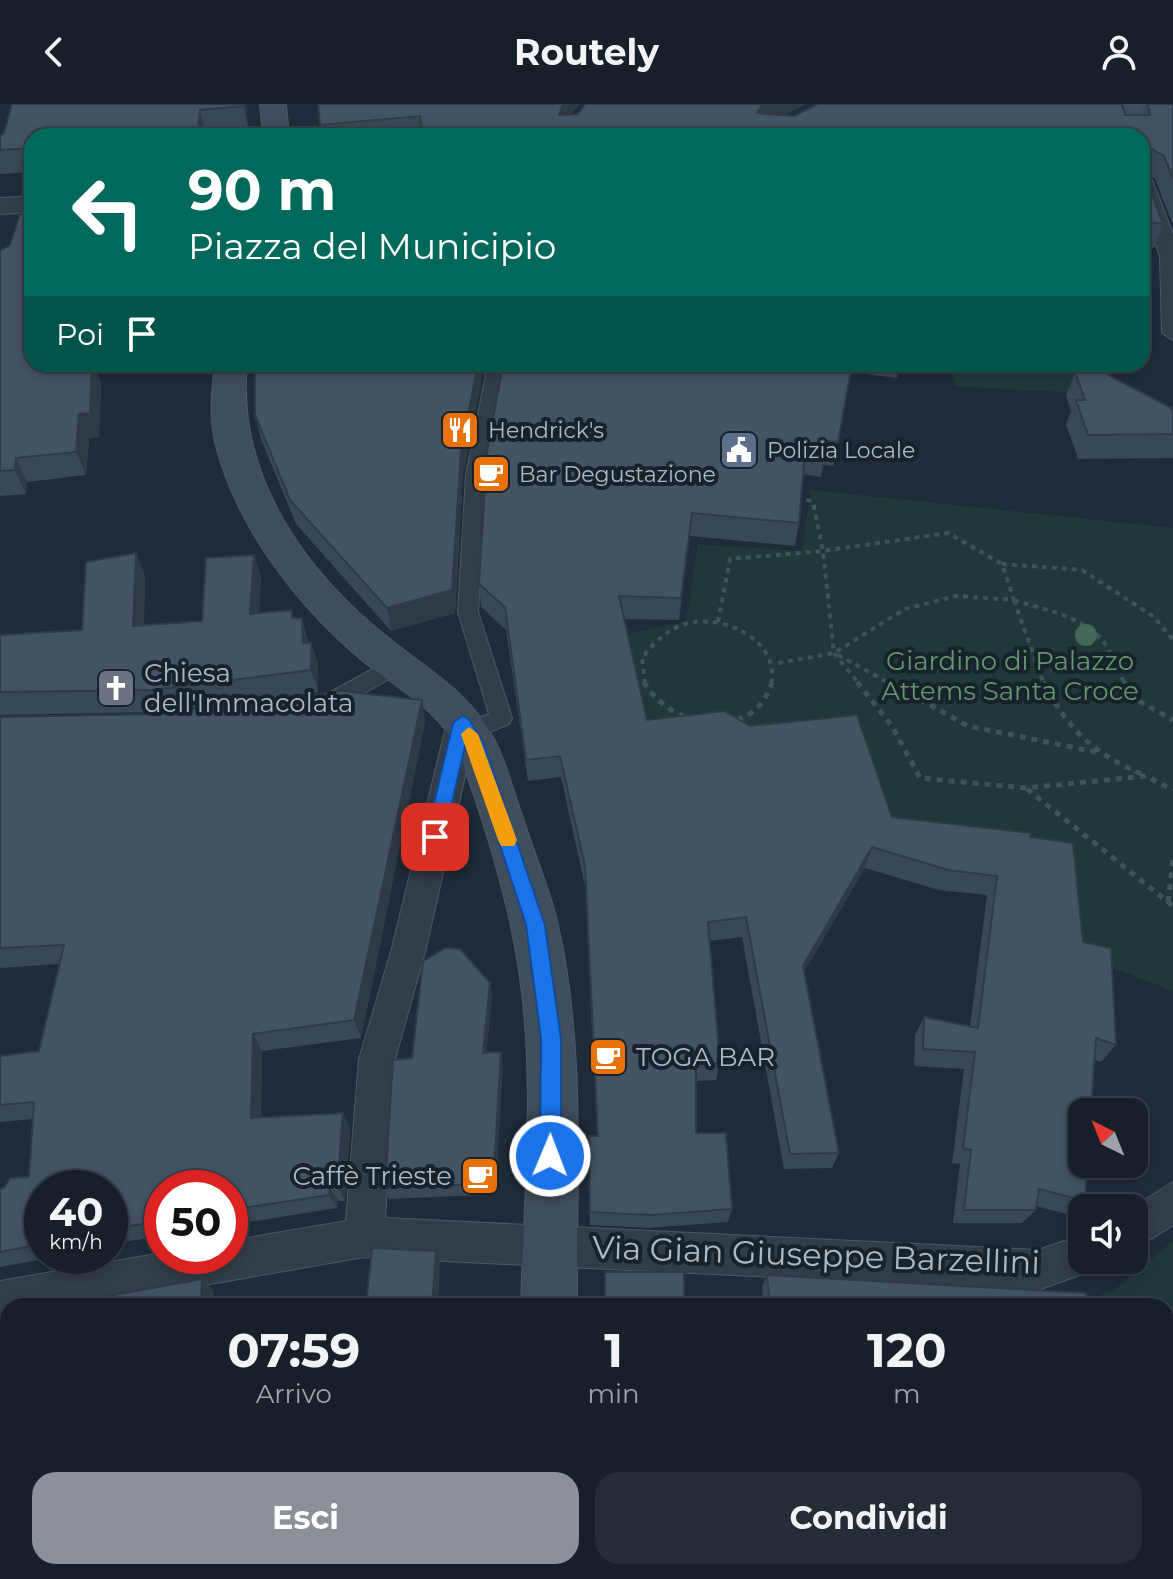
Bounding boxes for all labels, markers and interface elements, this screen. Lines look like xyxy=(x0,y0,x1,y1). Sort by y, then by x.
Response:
icon: back xyxy=(32,30,76,74)
text: Routely xyxy=(514,30,659,74)
icon: person xyxy=(1097,30,1141,74)
text: 90 m xyxy=(188,156,336,224)
icon: left xyxy=(56,160,160,264)
text: Piazza del Municipio xyxy=(188,224,556,268)
icon: arrive xyxy=(120,312,164,356)
text: Poi xyxy=(56,316,104,353)
restaurant icon: Hendrick's xyxy=(439,409,481,451)
place label: Hendrick's xyxy=(488,417,604,444)
public building icon: Polizia Locale xyxy=(718,429,760,471)
place label: Polizia Locale xyxy=(767,437,915,464)
cafe icon: Bar Degustazione xyxy=(470,453,512,495)
place label: Bar Degustazione xyxy=(519,461,716,488)
park label: Giardino di Palazzo Attems Santa Croce xyxy=(881,645,1139,707)
place label: Chiesa dell'Immacolata xyxy=(144,657,353,719)
church icon: Chiesa dell'Immacolata xyxy=(95,667,137,709)
pin xyxy=(401,803,469,871)
icon: arrive xyxy=(413,815,457,859)
cafe icon: TOGA BAR xyxy=(587,1036,629,1078)
place label: TOGA BAR xyxy=(636,1041,775,1073)
north arrow xyxy=(1068,1098,1148,1178)
map controls xyxy=(1068,1098,1148,1274)
position arrow xyxy=(508,1114,592,1198)
cafe icon: Caffè Trieste xyxy=(459,1155,501,1197)
place label: Caffè Trieste xyxy=(293,1160,452,1192)
speed limit sign: 50 xyxy=(144,1170,248,1274)
text: 40 xyxy=(49,1187,103,1236)
button: sound xyxy=(1068,1194,1148,1274)
street label: Via Gian Giuseppe Barzellini xyxy=(591,1227,1041,1282)
text: km/h xyxy=(49,1230,103,1254)
text: 07:59 xyxy=(227,1321,360,1379)
text: 1 xyxy=(604,1321,623,1379)
text: 120 xyxy=(867,1321,947,1379)
text: Arrivo xyxy=(256,1378,332,1410)
text: min xyxy=(588,1378,640,1410)
text: m xyxy=(893,1378,921,1410)
button: Esci xyxy=(32,1472,579,1564)
button: Condividi xyxy=(595,1472,1142,1564)

